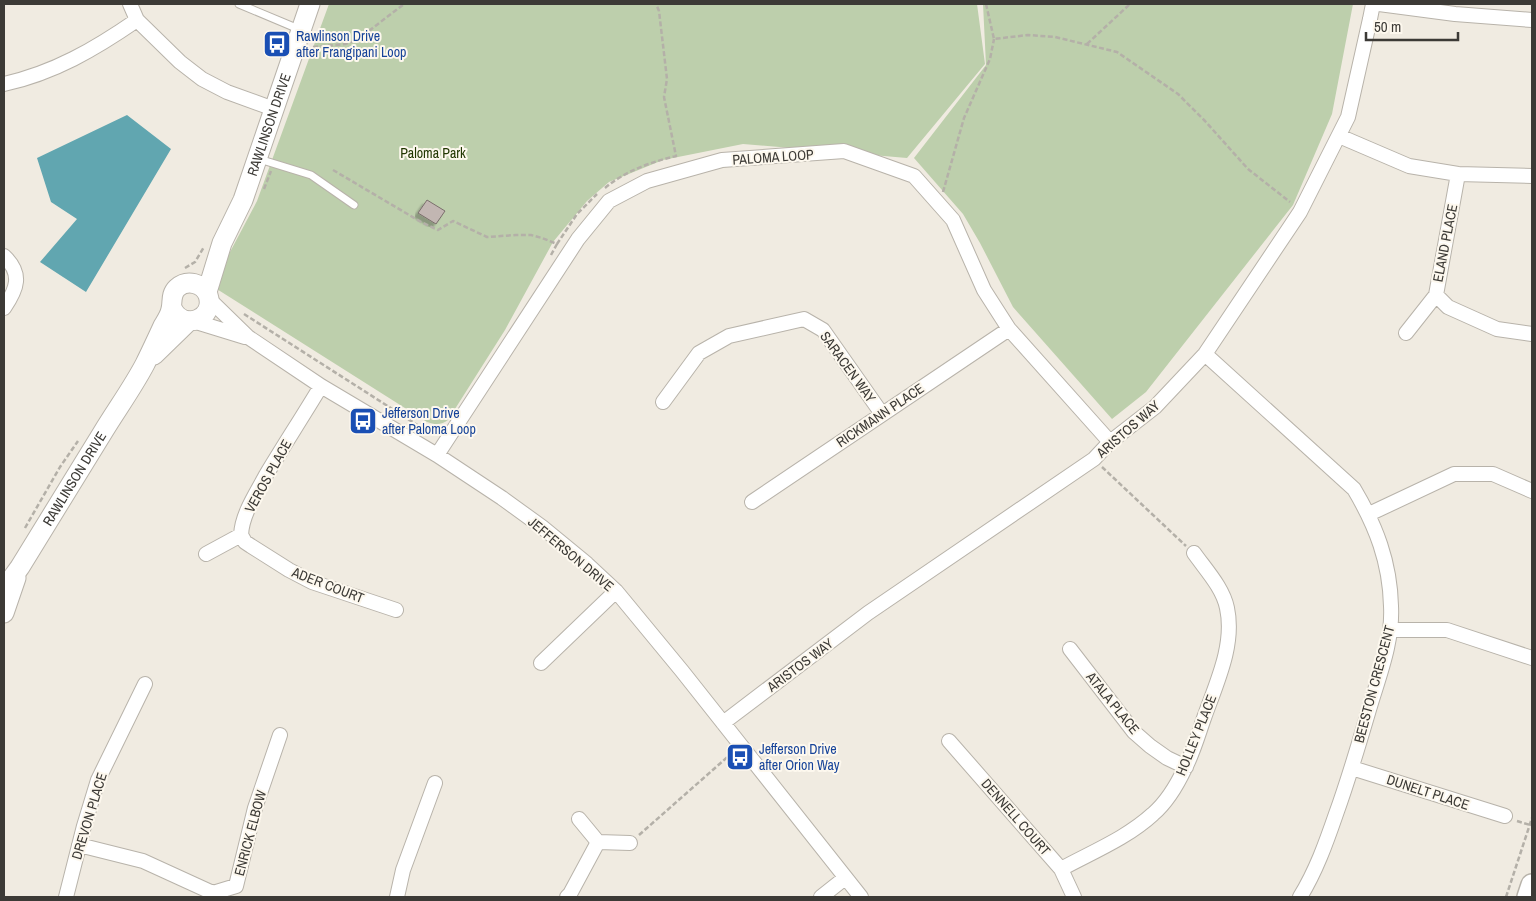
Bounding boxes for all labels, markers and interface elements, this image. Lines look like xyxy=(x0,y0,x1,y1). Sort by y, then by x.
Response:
scale bar xyxy=(1366,10,1458,42)
text: 50 m xyxy=(1374,16,1401,37)
place label: Rawlinson Drive after Frangipani Loop xyxy=(296,27,406,61)
bus stop icon: Rawlinson Drive after Frangipani Loop xyxy=(262,29,292,59)
street label: RAWLINSON DRIVE xyxy=(243,71,295,178)
park label: Paloma Park xyxy=(400,144,466,162)
street label: PALOMA LOOP xyxy=(732,145,815,169)
street label: ELAND PLACE xyxy=(1429,202,1461,284)
street label: SARACEN WAY xyxy=(816,328,880,406)
street label: RICKMANN PLACE xyxy=(833,379,927,451)
street label: ARISTOS WAY xyxy=(1092,396,1164,462)
place label: Jefferson Drive after Paloma Loop xyxy=(382,404,476,438)
bus stop icon: Jefferson Drive after Paloma Loop xyxy=(348,406,378,436)
street label: RAWLINSON DRIVE xyxy=(39,428,110,529)
street label: VEROS PLACE xyxy=(240,436,296,516)
street label: JEFFERSON DRIVE xyxy=(524,513,618,595)
street label: ADER COURT xyxy=(289,563,367,607)
street label: BEESTON CRESCENT xyxy=(1350,623,1398,745)
street label: ARISTOS WAY xyxy=(763,634,837,696)
street label: ATALA PLACE xyxy=(1082,667,1144,738)
street label: HOLLEY PLACE xyxy=(1172,692,1220,778)
place label: Jefferson Drive after Orion Way xyxy=(759,740,840,774)
bus stop icon: Jefferson Drive after Orion Way xyxy=(725,742,755,772)
street label: DREVON PLACE xyxy=(67,770,111,862)
street label: DUNELT PLACE xyxy=(1384,770,1472,814)
street label: DENNELL COURT xyxy=(978,775,1054,859)
street label: ENRICK ELBOW xyxy=(230,788,270,878)

